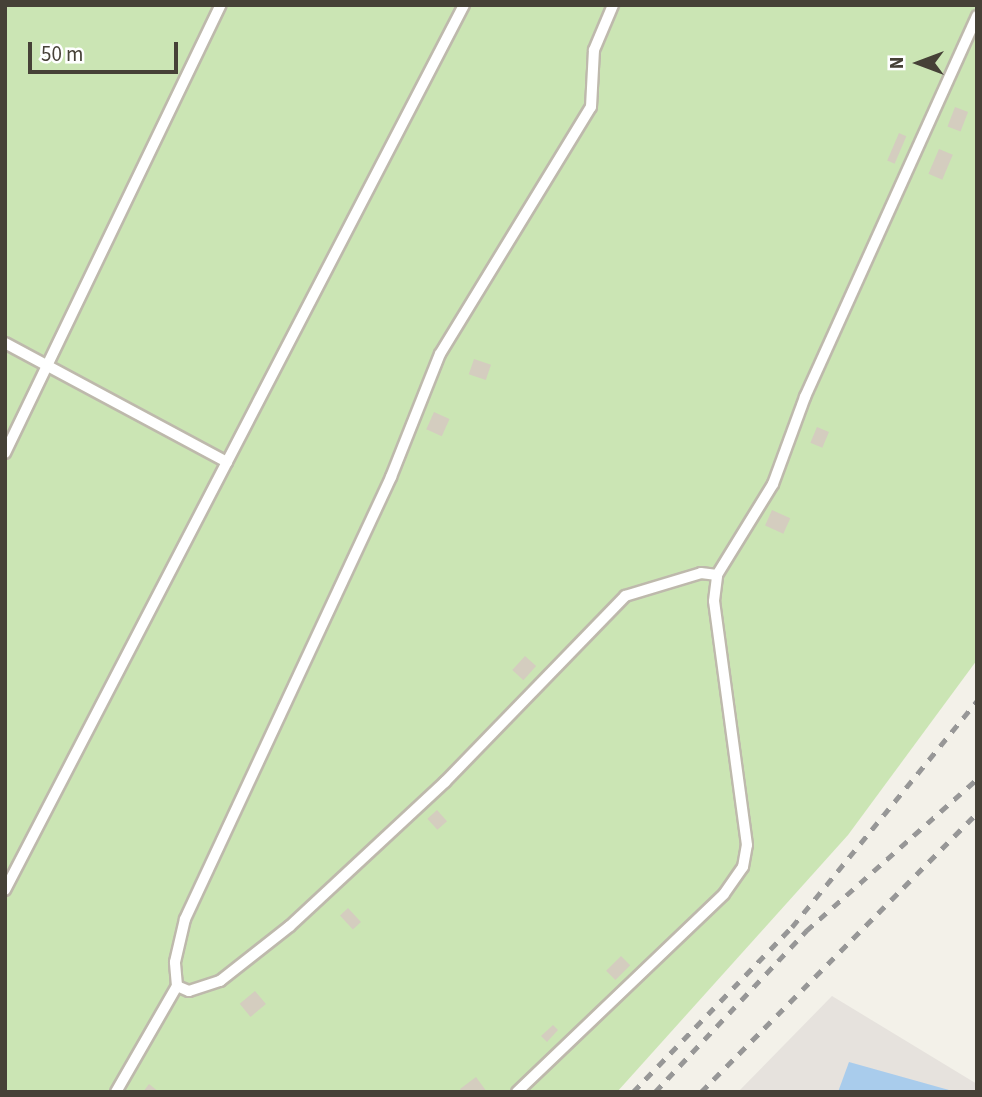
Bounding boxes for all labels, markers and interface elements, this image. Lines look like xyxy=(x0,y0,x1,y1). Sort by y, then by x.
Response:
scale bar xyxy=(32,28,182,72)
north arrow xyxy=(884,28,954,98)
text: 50 m xyxy=(41,39,83,69)
text: N xyxy=(884,57,911,69)

